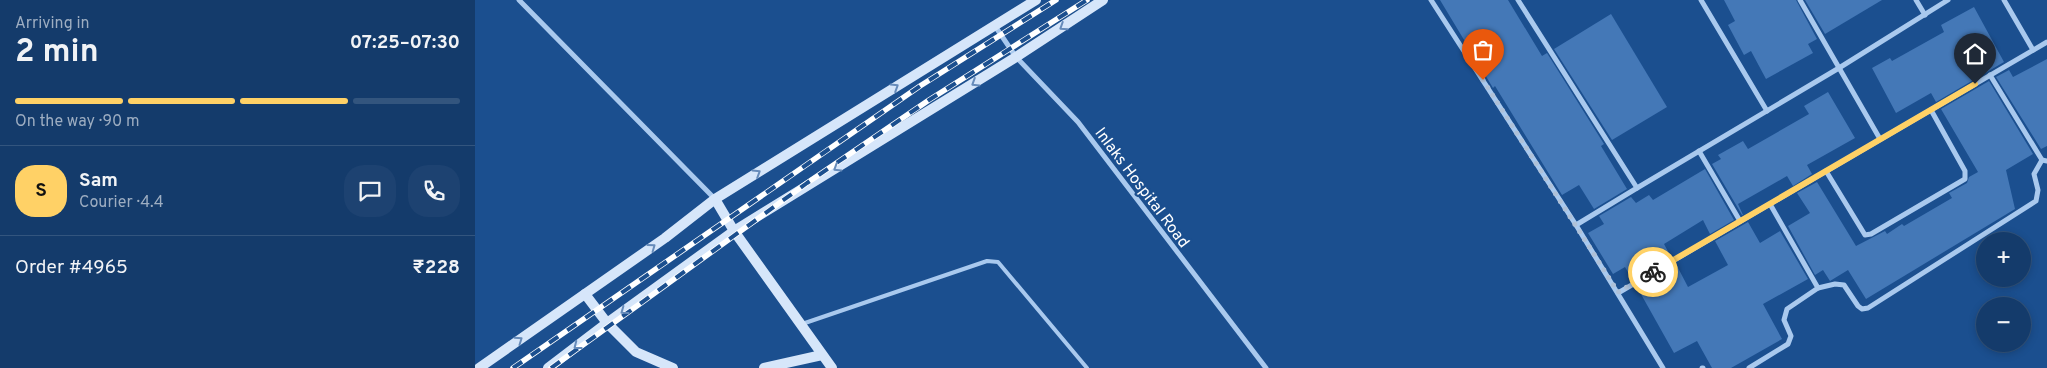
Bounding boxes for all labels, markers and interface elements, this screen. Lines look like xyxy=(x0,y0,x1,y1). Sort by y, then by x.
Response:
text: Arriving in xyxy=(15,14,90,34)
one-way arrow xyxy=(1059,21,1068,30)
pin xyxy=(1462,29,1504,80)
text: 07:25–07:30 xyxy=(350,31,460,55)
text: 2 min xyxy=(15,33,99,73)
pin xyxy=(1954,33,1996,84)
icon: bag xyxy=(1469,36,1497,64)
icon: home xyxy=(1961,40,1989,68)
one-way arrow xyxy=(971,76,980,86)
one-way arrow xyxy=(890,84,899,94)
text: On the way · 90 m xyxy=(15,112,140,132)
street label: Inlaks Hospital Road xyxy=(1090,124,1193,252)
one-way arrow xyxy=(833,162,842,171)
button: chat xyxy=(344,165,396,217)
button: phone xyxy=(408,165,460,217)
text: Sam xyxy=(79,169,118,193)
one-way arrow xyxy=(751,169,760,179)
text: S xyxy=(35,179,47,203)
text: Courier · 4.4 xyxy=(79,193,164,213)
map controls xyxy=(1976,232,2031,352)
button: + xyxy=(1976,232,2031,287)
one-way arrow xyxy=(646,244,655,252)
courier xyxy=(1628,247,1678,297)
text: Order #4965 xyxy=(15,256,128,280)
text: ₹228 xyxy=(412,256,460,280)
icon: bike xyxy=(1639,258,1667,286)
button: − xyxy=(1976,297,2031,352)
one-way arrow xyxy=(620,305,629,314)
one-way arrow xyxy=(513,337,523,346)
one-way arrow xyxy=(574,340,583,349)

